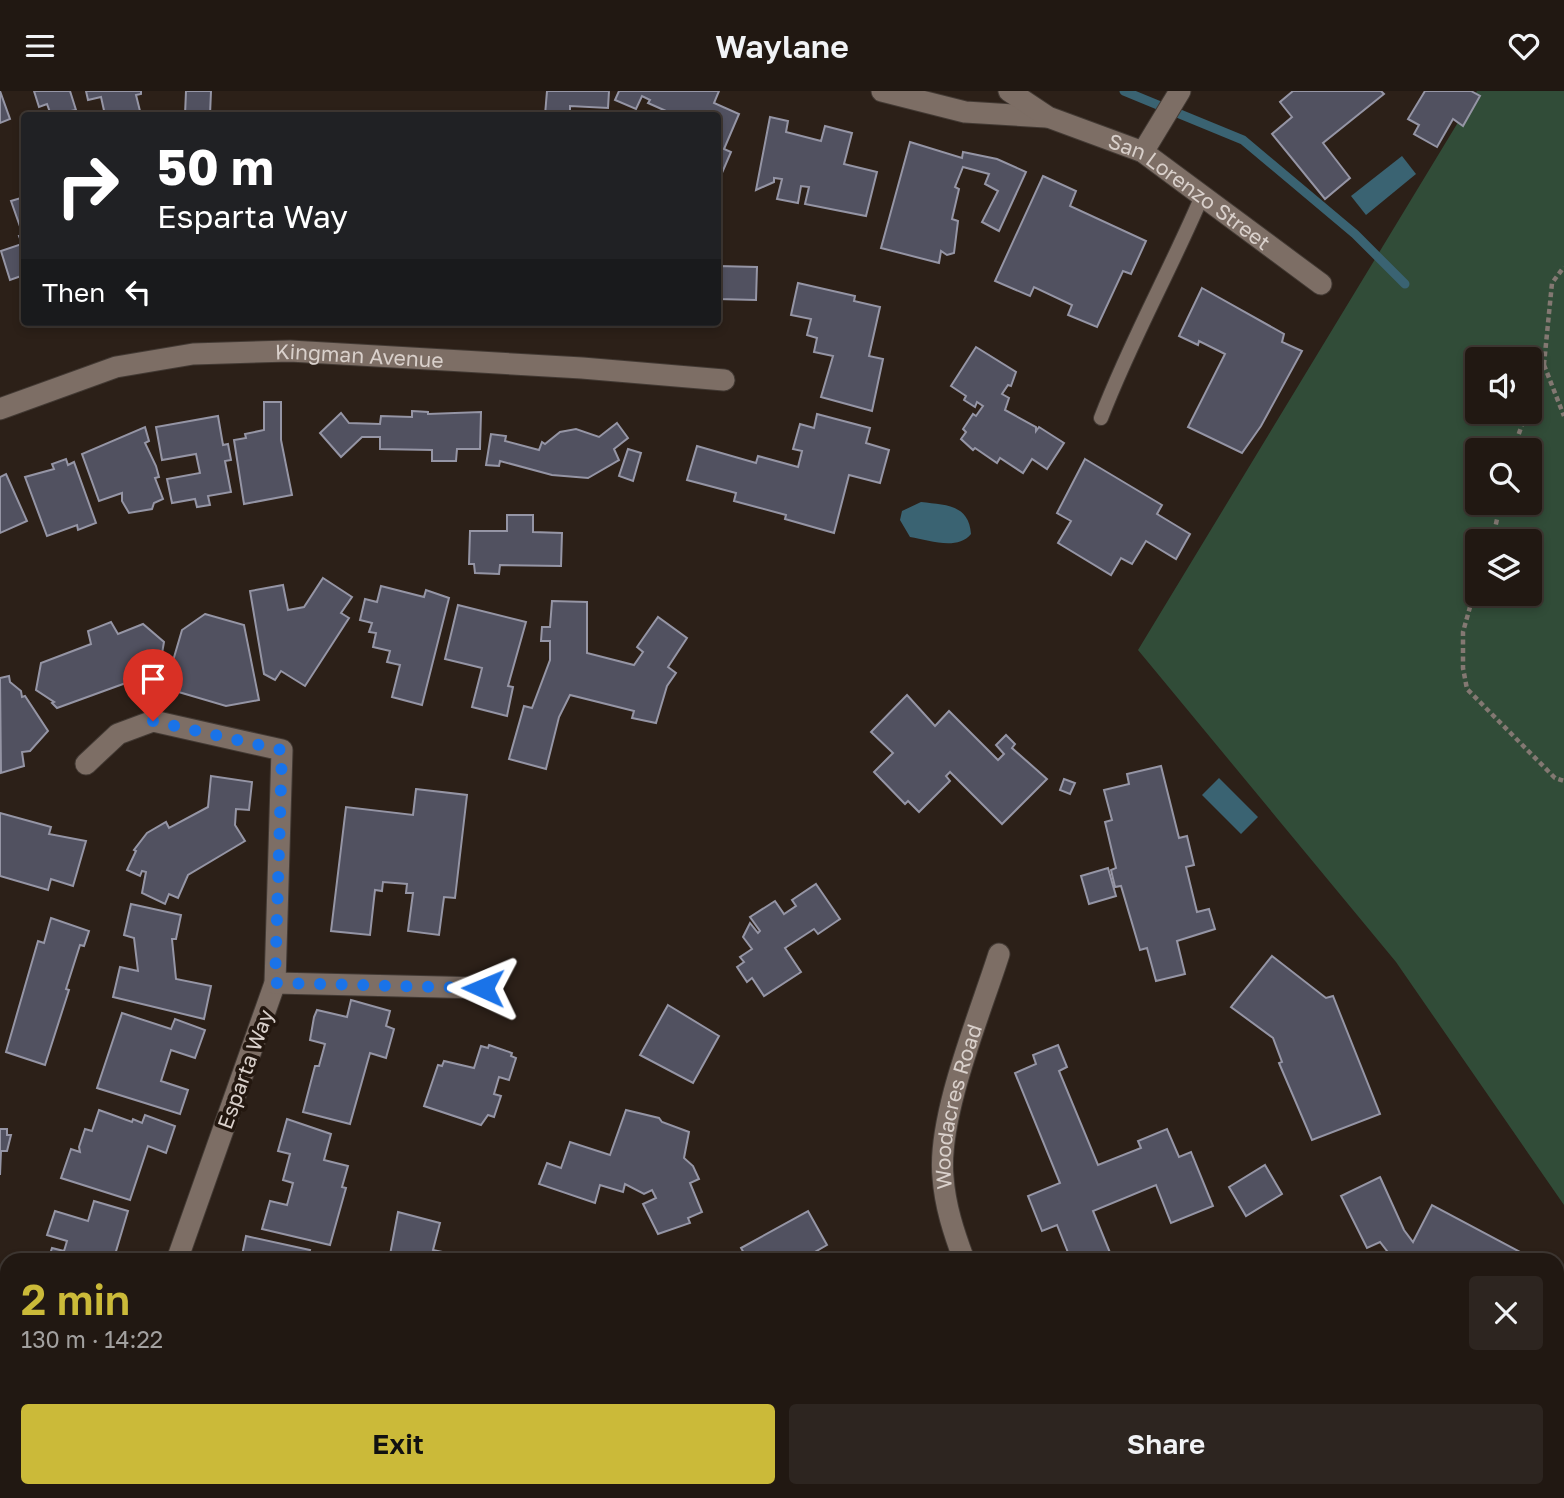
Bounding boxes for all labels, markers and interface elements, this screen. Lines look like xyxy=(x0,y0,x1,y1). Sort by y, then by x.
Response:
icon: menu xyxy=(21,27,59,65)
text: Waylane xyxy=(715,27,849,65)
icon: heart xyxy=(1505,27,1543,65)
street label: San Lorenzo Street xyxy=(1105,127,1276,255)
text: 50 m xyxy=(157,137,274,196)
icon: right xyxy=(42,140,133,231)
text: Esparta Way xyxy=(157,197,348,235)
icon: left xyxy=(119,273,157,311)
text: Then xyxy=(42,277,105,308)
street label: Kingman Avenue xyxy=(275,338,444,373)
map controls xyxy=(1465,347,1542,606)
button: sound xyxy=(1465,347,1542,424)
button: search xyxy=(1465,438,1542,515)
button: layers xyxy=(1465,529,1542,606)
pin xyxy=(123,649,183,721)
icon: arrive xyxy=(134,660,172,698)
position arrow xyxy=(446,951,520,1025)
street label: Esparta Way xyxy=(211,1005,279,1132)
street label: Woodacres Road xyxy=(929,1021,987,1190)
text: 2 min xyxy=(21,1274,130,1324)
button: close xyxy=(1469,1276,1543,1350)
text: 130 m · 14:22 xyxy=(21,1325,163,1353)
button: Exit xyxy=(21,1404,775,1484)
button: Share xyxy=(789,1404,1543,1484)

